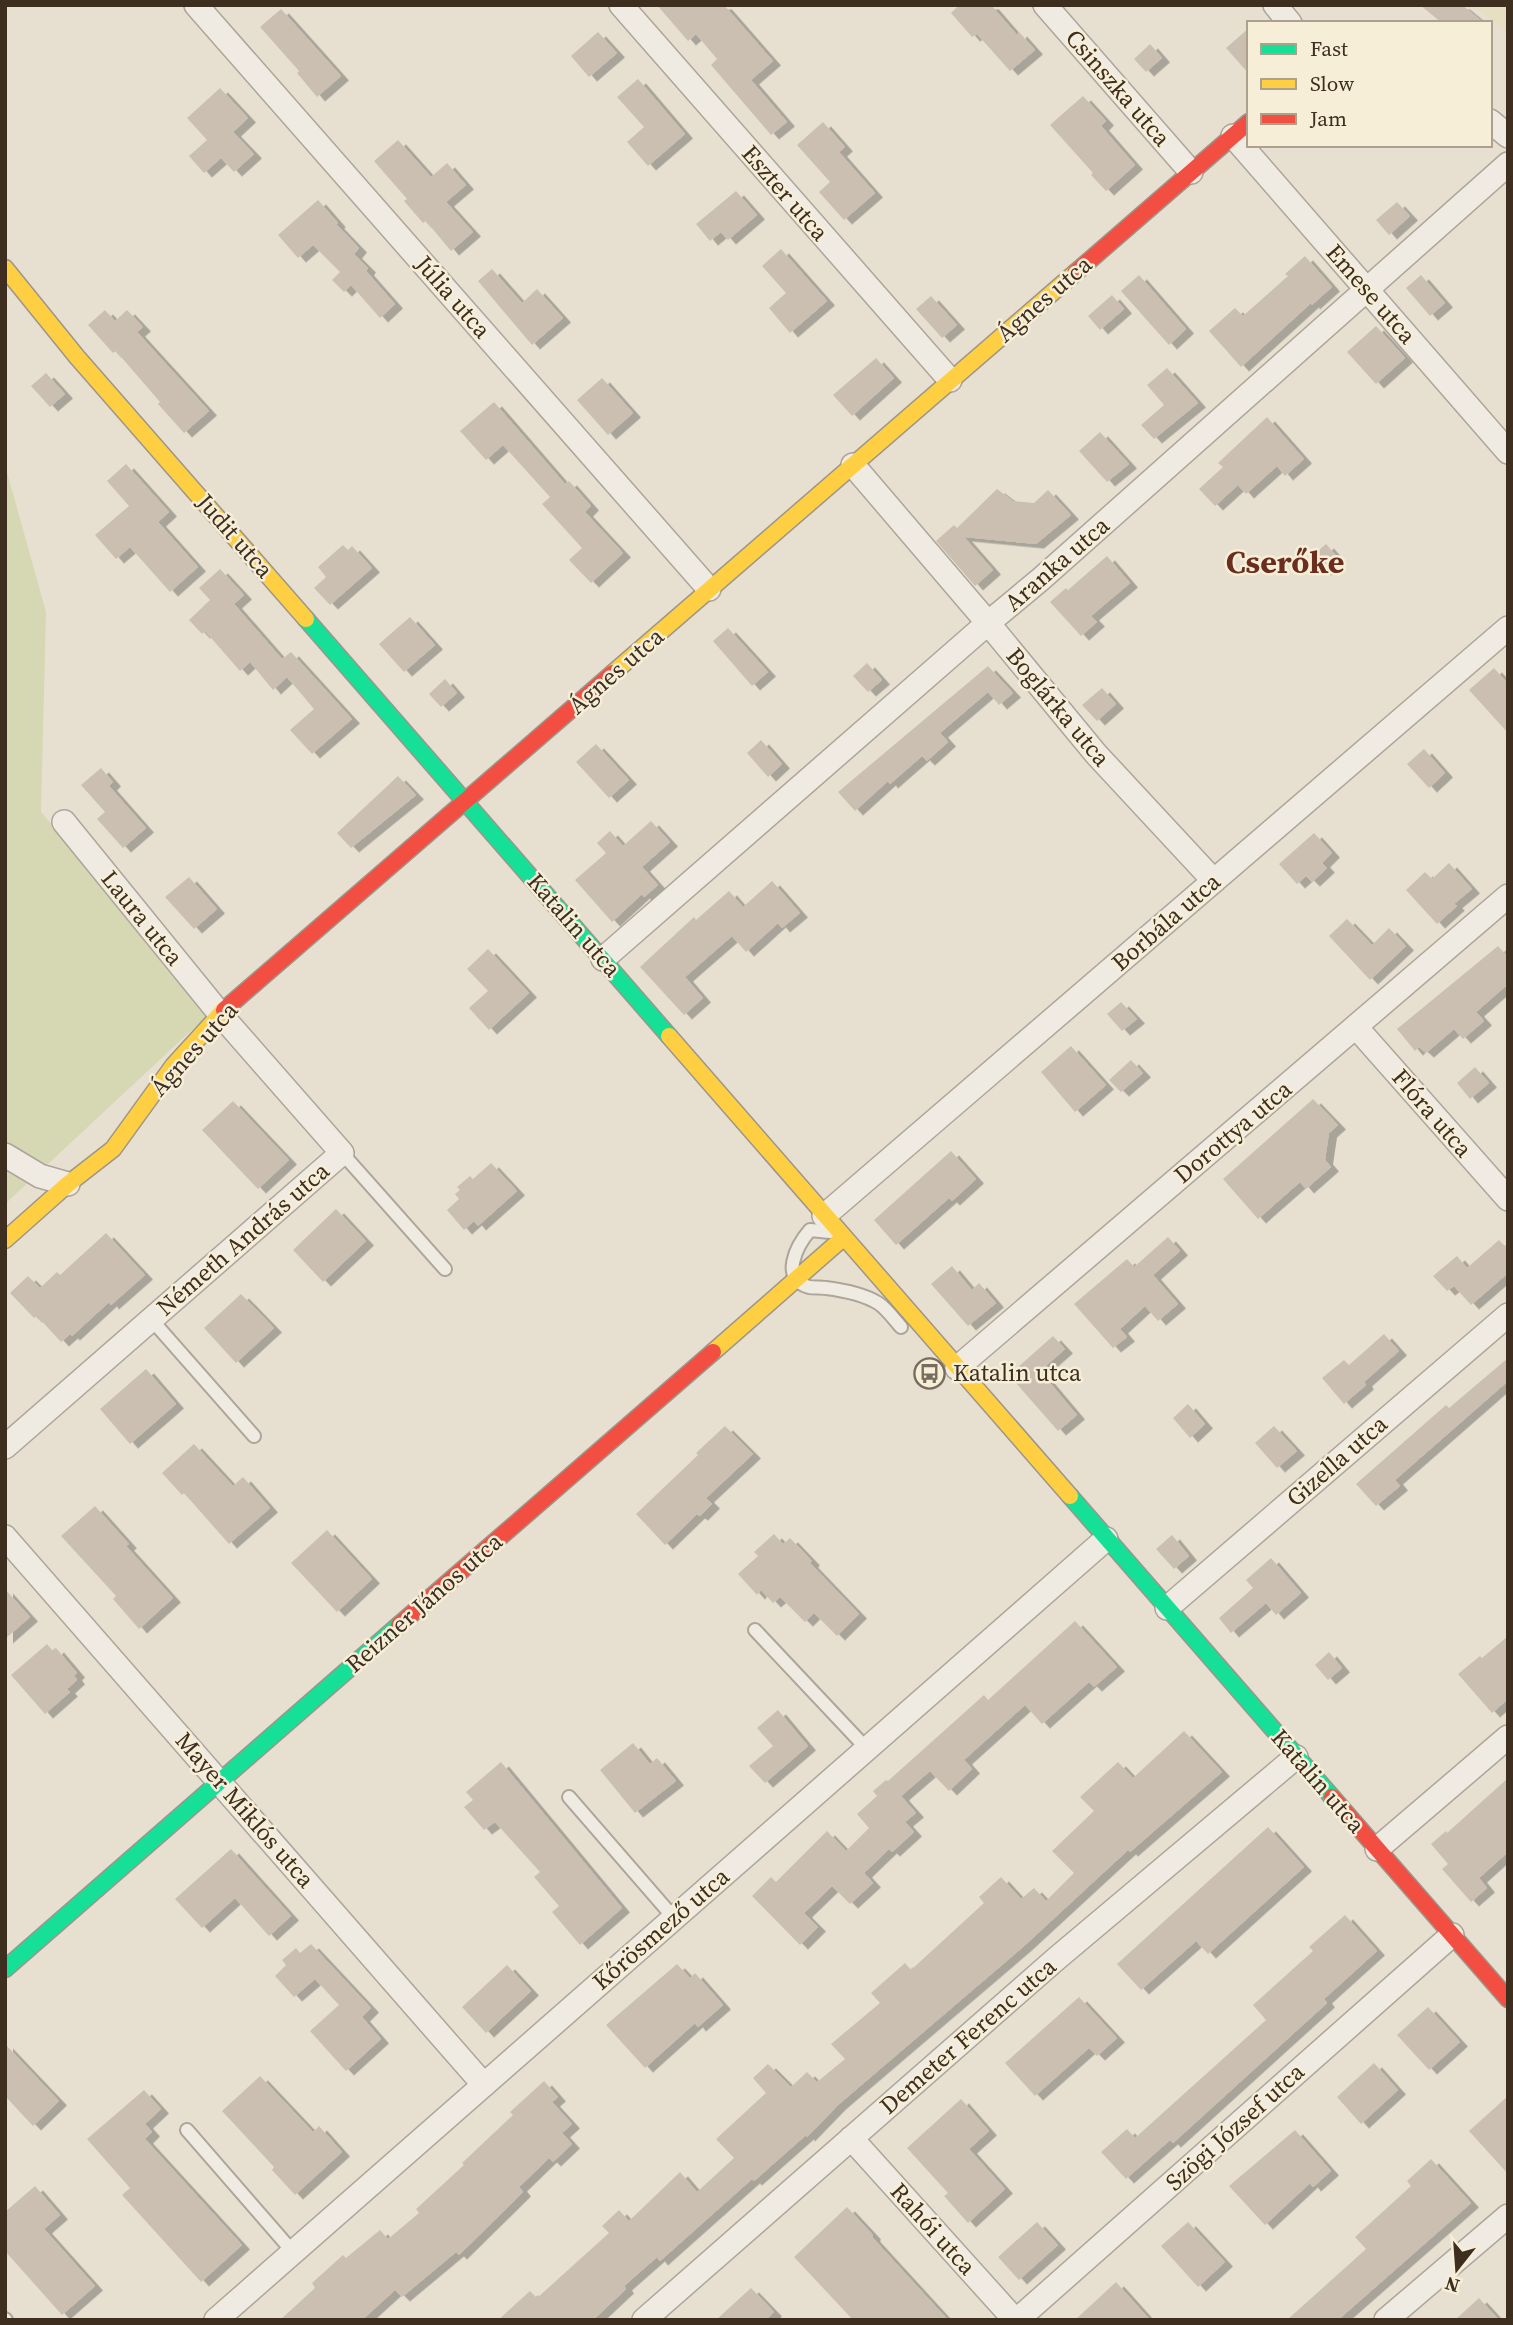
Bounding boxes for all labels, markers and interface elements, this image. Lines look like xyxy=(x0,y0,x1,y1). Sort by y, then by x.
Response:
legend xyxy=(1247,21,1492,147)
street label: Csinszka utca xyxy=(1058,22,1179,154)
text: Fast xyxy=(1310,34,1348,63)
text: Slow xyxy=(1310,69,1354,98)
text: Jam xyxy=(1309,104,1347,133)
street label: Eszter utca xyxy=(734,138,837,248)
street label: Emese utca xyxy=(1319,237,1424,351)
street label: Júlia utca xyxy=(407,247,499,346)
street label: Ágnes utca xyxy=(989,247,1099,349)
street label: Judit utca xyxy=(189,486,282,586)
street label: Aranka utca xyxy=(997,508,1117,618)
district label: Cserőke xyxy=(1226,540,1344,584)
street label: Ágnes utca xyxy=(561,619,671,721)
street label: Boglárka utca xyxy=(999,640,1118,774)
street label: Laura utca xyxy=(94,863,192,973)
street label: Borbála utca xyxy=(1104,864,1228,978)
street label: Katalin utca xyxy=(520,865,629,984)
street label: Ágnes utca xyxy=(142,994,246,1103)
street label: Flóra utca xyxy=(1385,1061,1481,1165)
street label: Dorottya utca xyxy=(1167,1072,1299,1191)
street label: Németh András utca xyxy=(149,1154,337,1323)
bus stop icon: Katalin utca xyxy=(913,1356,947,1390)
place label: Katalin utca xyxy=(953,1356,1082,1389)
street label: Gizella utca xyxy=(1279,1407,1395,1514)
street label: Reizner János utca xyxy=(338,1525,510,1680)
street label: Katalin utca xyxy=(1264,1721,1373,1840)
street label: Mayer Miklós utca xyxy=(168,1725,323,1895)
street label: Kőrösmező utca xyxy=(585,1859,737,1997)
street label: Demeter Ferenc utca xyxy=(872,1949,1064,2121)
street label: Szögi József utca xyxy=(1158,2055,1312,2198)
street label: Rahói utca xyxy=(883,2175,984,2283)
north arrow xyxy=(1422,2234,1492,2304)
text: N xyxy=(1441,2271,1462,2300)

